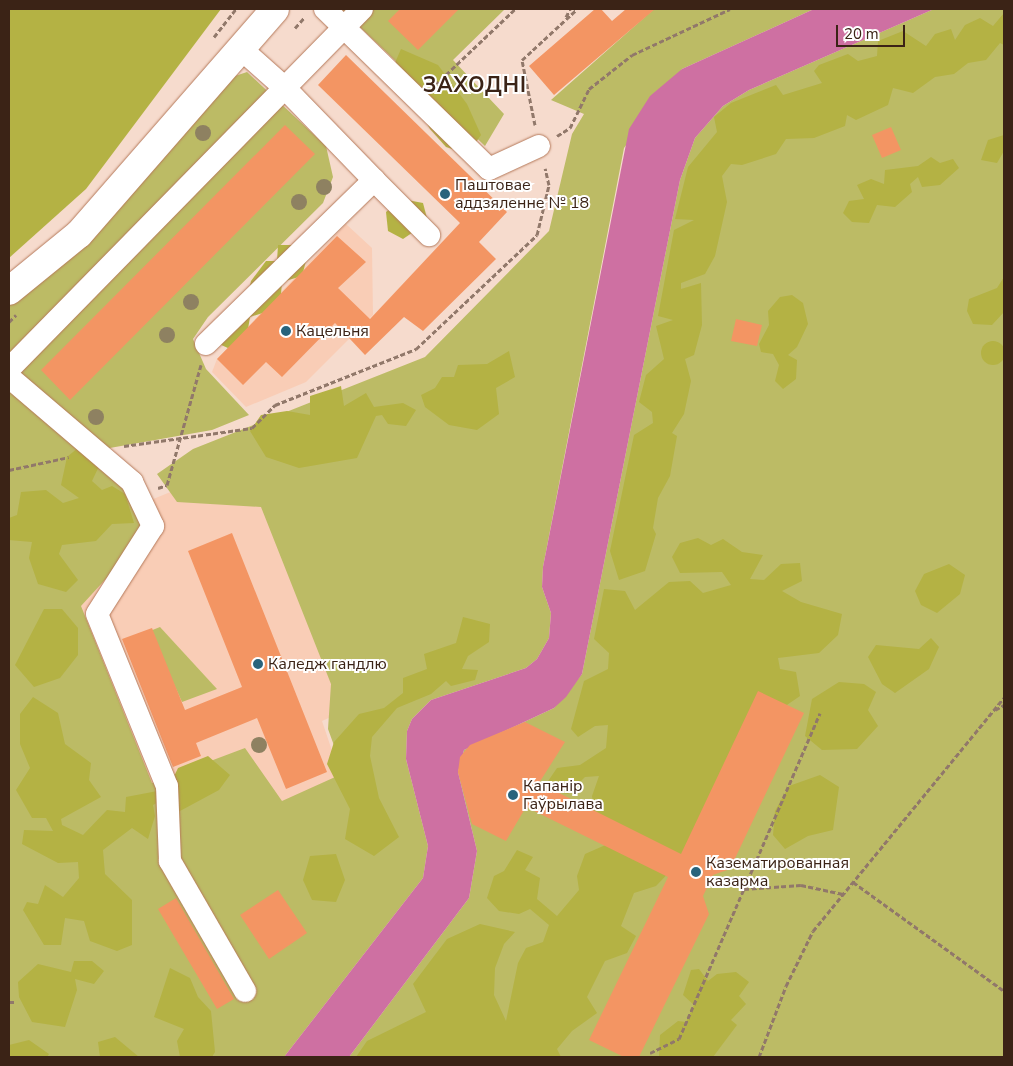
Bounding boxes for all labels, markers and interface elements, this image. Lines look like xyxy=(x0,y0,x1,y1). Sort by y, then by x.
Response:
scale bar xyxy=(838,15,907,47)
text: 20 m xyxy=(844,24,879,44)
district label: ЗАХОДНІ xyxy=(422,72,528,98)
place label: Паштовае аддзяленне № 18 xyxy=(455,175,589,213)
marker: Паштовае аддзяленне № 18 xyxy=(439,188,451,200)
place label: Кацельня xyxy=(296,321,369,341)
marker: Кацельня xyxy=(280,325,292,337)
place label: Каледж гандлю xyxy=(268,654,387,674)
marker: Каледж гандлю xyxy=(252,658,264,670)
place label: Капанір Гаўрылава xyxy=(523,776,603,814)
marker: Капанір Гаўрылава xyxy=(507,789,519,801)
place label: Казематированная казарма xyxy=(706,853,849,891)
marker: Казематированная казарма xyxy=(690,866,702,878)

